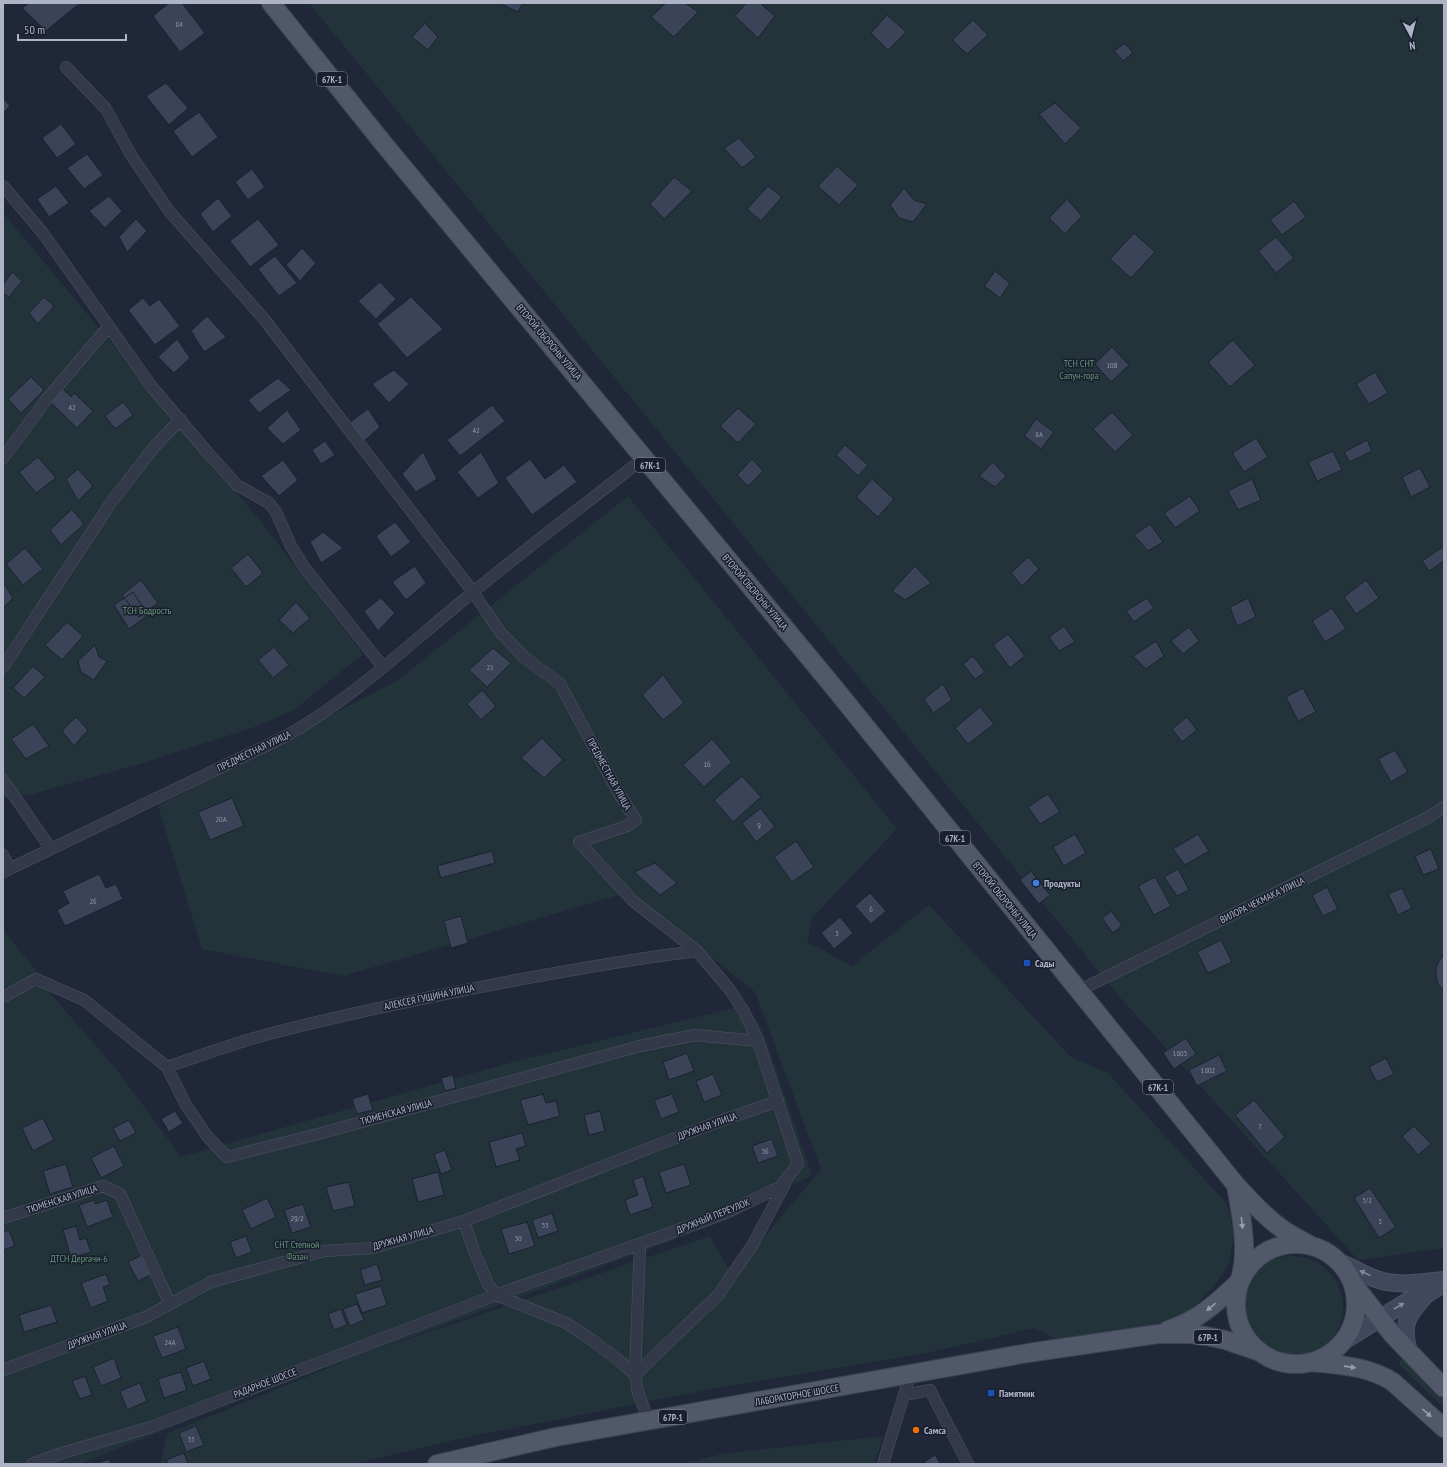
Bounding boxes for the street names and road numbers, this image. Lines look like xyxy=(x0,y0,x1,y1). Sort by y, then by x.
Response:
road number: 67К-1 xyxy=(317,72,347,86)
street label: ВТОРОЙ ОБОРОНЫ УЛИЦА xyxy=(513,301,585,383)
road number: 67К-1 xyxy=(635,458,665,472)
street label: ВТОРОЙ ОБОРОНЫ УЛИЦА xyxy=(719,551,791,633)
street label: ПРЕДМЕСТНАЯ УЛИЦА xyxy=(215,727,293,775)
street label: ПРЕДМЕСТНАЯ УЛИЦА xyxy=(584,736,634,813)
road number: 67К-1 xyxy=(940,831,970,845)
street label: ВТОРОЙ ОБОРОНЫ УЛИЦА xyxy=(970,859,1040,941)
street label: ВИЛОРА ЧЕКМАКА УЛИЦА xyxy=(1218,874,1307,926)
street label: АЛЕКСЕЯ ГУЩИНА УЛИЦА xyxy=(383,981,476,1013)
road number: 67К-1 xyxy=(1143,1080,1173,1094)
street label: ТЮМЕНСКАЯ УЛИЦА xyxy=(359,1096,433,1128)
street label: ДРУЖНАЯ УЛИЦА xyxy=(675,1109,739,1143)
street label: ТЮМЕНСКАЯ УЛИЦА xyxy=(25,1181,99,1217)
street label: ДРУЖНЫЙ ПЕРЕУЛОК xyxy=(674,1195,752,1237)
street label: ДРУЖНАЯ УЛИЦА xyxy=(371,1223,435,1253)
street label: ДРУЖНАЯ УЛИЦА xyxy=(65,1318,129,1352)
road number: 67Р-1 xyxy=(1194,1330,1222,1344)
street label: РАДАРНОЕ ШОССЕ xyxy=(232,1365,298,1401)
street label: ЛАБОРАТОРНОЕ ШОССЕ xyxy=(753,1381,840,1409)
road number: 67Р-1 xyxy=(659,1410,687,1424)

